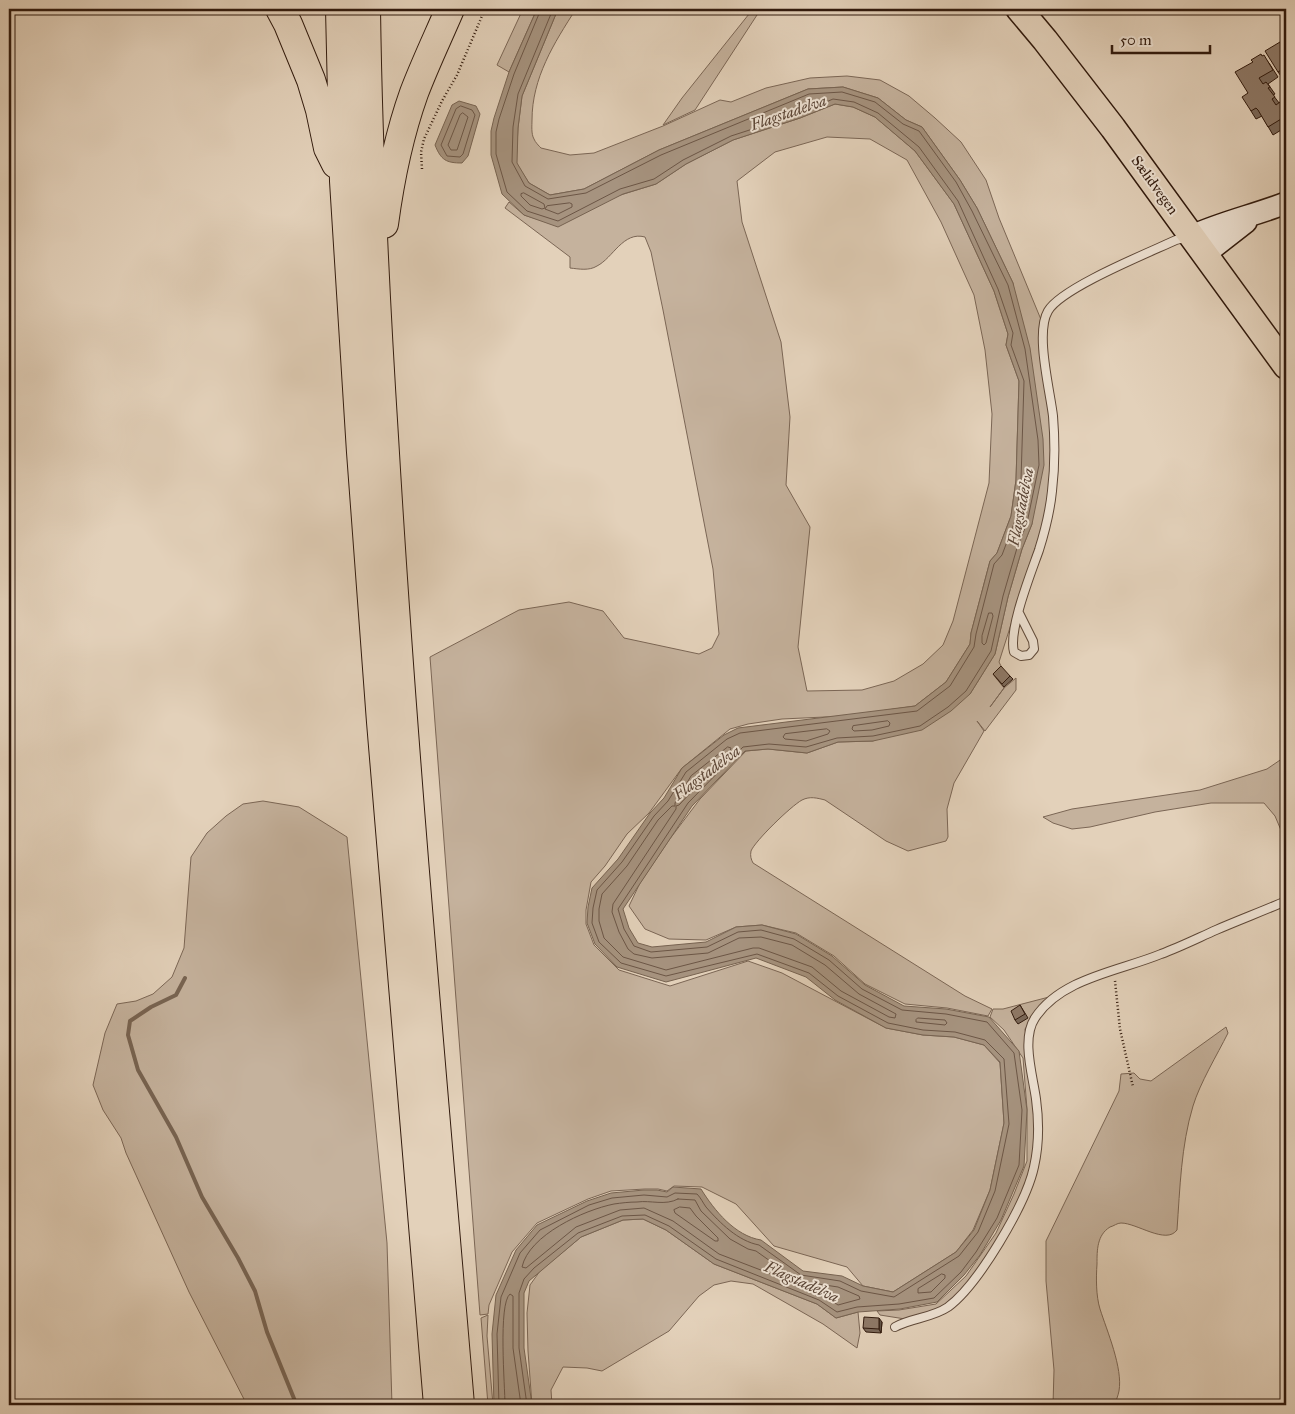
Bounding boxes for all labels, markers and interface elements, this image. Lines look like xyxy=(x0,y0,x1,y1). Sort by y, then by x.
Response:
scale bar xyxy=(1112,22,1210,54)
text: 50 m xyxy=(1120,31,1152,49)
water label: Flagstadelva xyxy=(747,90,829,135)
street label: Sælidvegen xyxy=(1128,152,1182,218)
water label: Flagstadelva xyxy=(1003,466,1037,549)
water label: Flagstadelva xyxy=(668,741,744,804)
water label: Flagstadelva xyxy=(761,1256,842,1306)

